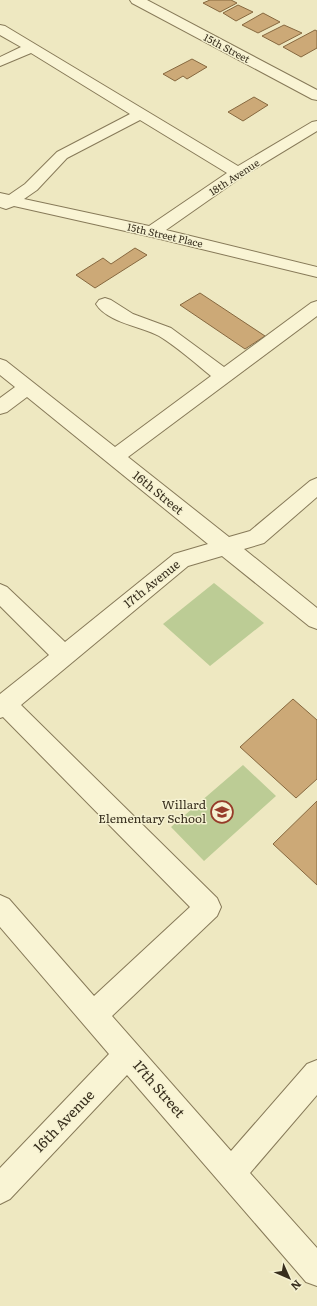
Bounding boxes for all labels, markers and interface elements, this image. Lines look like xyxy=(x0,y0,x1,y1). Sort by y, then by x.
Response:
street label: 15th Street xyxy=(201,29,253,66)
street label: 18th Avenue xyxy=(206,155,262,198)
street label: 15th Street Place xyxy=(126,219,204,251)
street label: 16th Street xyxy=(129,466,188,518)
street label: 17th Avenue xyxy=(119,555,183,612)
place label: Willard Elementary School xyxy=(98,795,207,827)
school or university icon: Willard Elementary School xyxy=(209,799,235,825)
street label: 17th Street xyxy=(129,1055,191,1122)
street label: 16th Avenue xyxy=(28,1085,98,1156)
north arrow xyxy=(269,1258,309,1298)
text: N xyxy=(288,1277,306,1295)

